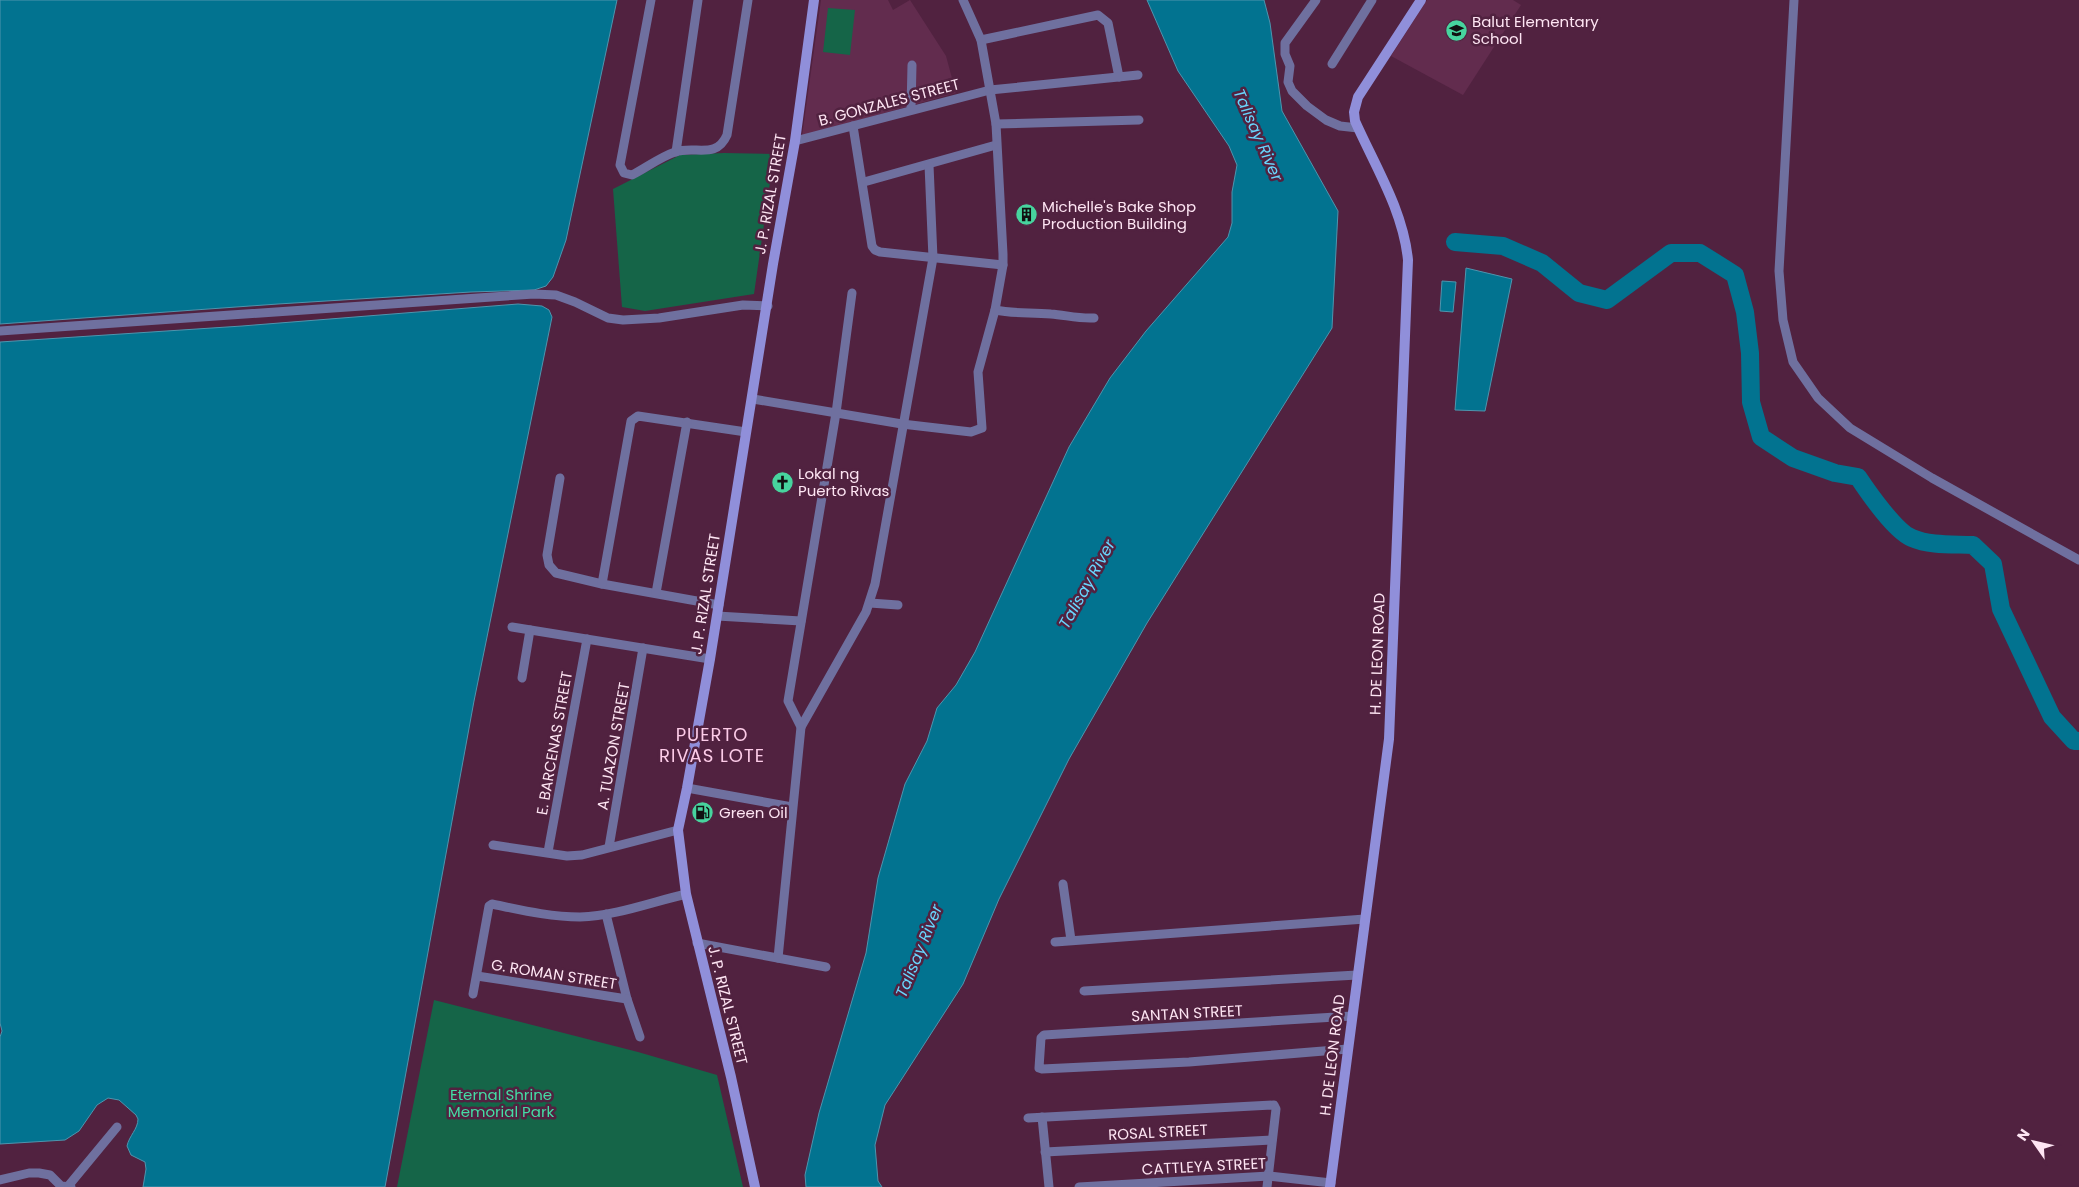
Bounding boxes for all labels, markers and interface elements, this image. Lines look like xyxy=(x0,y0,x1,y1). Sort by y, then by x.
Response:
place label: Balut Elementary School xyxy=(1472,11,1599,49)
school or university icon: Balut Elementary School xyxy=(1444,18,1468,42)
street label: B. GONZALES STREET xyxy=(816,73,962,131)
water label: Talisay River xyxy=(1227,85,1289,186)
street label: J. P. RIZAL STREET xyxy=(749,132,791,256)
place label: Michelle's Bake Shop Production Building xyxy=(1042,196,1196,234)
building icon: Michelle's Bake Shop Production Building xyxy=(1014,203,1038,227)
place label: Lokal ng Puerto Rivas xyxy=(798,463,890,501)
church icon: Lokal ng Puerto Rivas xyxy=(770,470,794,494)
street label: J. P. RIZAL STREET xyxy=(685,532,725,656)
water label: Talisay River xyxy=(1053,534,1122,633)
street label: H. DE LEON ROAD xyxy=(1364,593,1390,715)
street label: E. BARCENAS STREET xyxy=(531,670,577,816)
street label: A. TUAZON STREET xyxy=(591,680,635,812)
district label: PUERTO RIVAS LOTE xyxy=(659,722,765,768)
fuel station icon: Green Oil xyxy=(691,800,715,824)
place label: Green Oil xyxy=(719,802,788,823)
water label: Talisay River xyxy=(890,900,949,1001)
street label: J. P. RIZAL STREET xyxy=(703,943,753,1067)
street label: G. ROMAN STREET xyxy=(490,954,618,994)
street label: H. DE LEON ROAD xyxy=(1314,993,1350,1117)
street label: SANTAN STREET xyxy=(1131,1000,1243,1026)
park label: Eternal Shrine Memorial Park xyxy=(448,1084,555,1122)
north arrow xyxy=(2009,1117,2059,1167)
street label: ROSAL STREET xyxy=(1108,1119,1208,1145)
text: N xyxy=(2012,1125,2034,1145)
street label: CATTLEYA STREET xyxy=(1141,1152,1267,1180)

